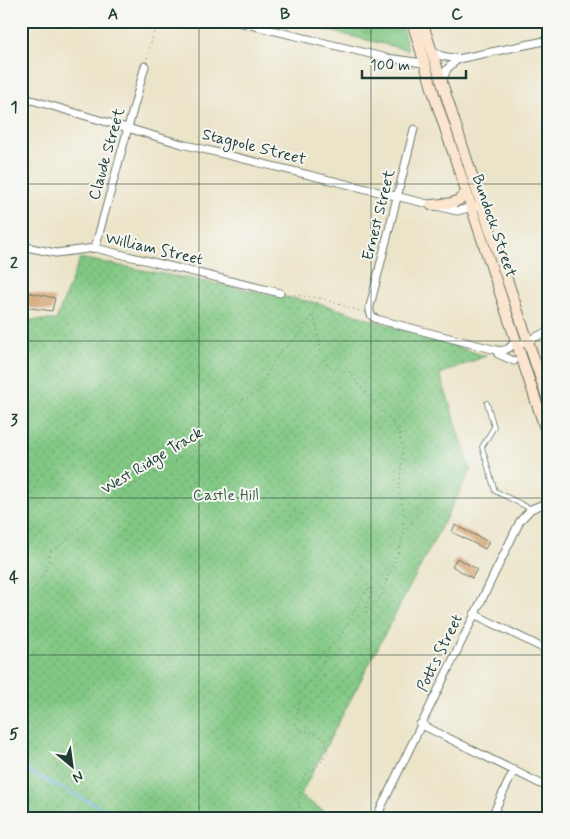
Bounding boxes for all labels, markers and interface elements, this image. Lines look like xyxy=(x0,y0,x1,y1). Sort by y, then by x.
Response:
text: A xyxy=(108,4,118,25)
text: B xyxy=(280,4,290,25)
text: C xyxy=(451,4,463,25)
scale bar xyxy=(362,48,466,80)
text: 100 m xyxy=(370,56,410,76)
text: 1 xyxy=(10,97,18,118)
street label: Claude Street xyxy=(84,105,130,203)
street label: Stagpole Street xyxy=(200,124,309,171)
street label: Ernest Street xyxy=(358,167,401,263)
street label: Bundock Street xyxy=(467,172,522,281)
street label: William Street xyxy=(103,228,205,270)
text: 2 xyxy=(10,253,18,274)
text: 3 xyxy=(10,410,18,431)
street label: West Ridge Track xyxy=(97,422,207,501)
park label: Castle Hill xyxy=(193,485,259,506)
text: 4 xyxy=(9,567,19,588)
street label: Potts Street xyxy=(412,611,468,695)
text: 5 xyxy=(9,724,19,745)
north arrow xyxy=(48,742,98,792)
text: N xyxy=(69,766,86,787)

